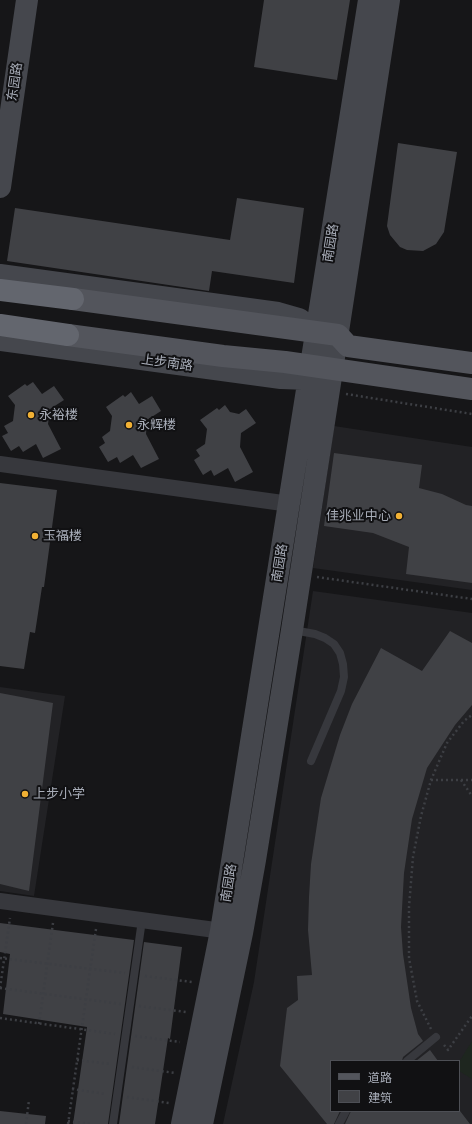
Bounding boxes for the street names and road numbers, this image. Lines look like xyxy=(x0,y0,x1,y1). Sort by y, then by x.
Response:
street label: 东园路 xyxy=(5,62,25,102)
street label: 南园路 xyxy=(320,223,342,263)
street label: 上步南路 xyxy=(140,352,194,374)
street label: 南园路 xyxy=(269,543,291,583)
street label: 南园路 xyxy=(218,863,240,903)

